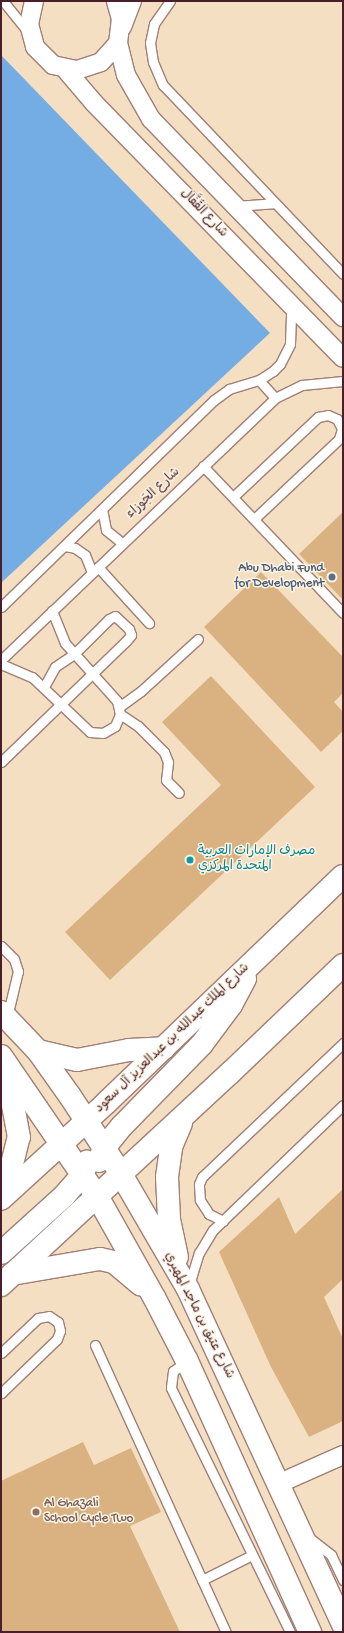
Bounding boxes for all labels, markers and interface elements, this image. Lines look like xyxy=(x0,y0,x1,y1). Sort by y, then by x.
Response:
street label: شارع القُفَّال xyxy=(176,186,230,242)
street label: شارع الجَوزاء xyxy=(124,465,184,523)
place label: Abu Dhabi Fund for Development xyxy=(235,562,324,593)
marker: Abu Dhabi Fund for Development xyxy=(327,572,337,582)
place label: مصرف الإمارات العربية المتحدة المركزي xyxy=(198,845,315,876)
marker: مصرف الإمارات العربية المتحدة المركزي xyxy=(185,855,195,865)
street label: شارع الملك عبدالله بن عبدالعزيز آل سعود xyxy=(93,961,253,1117)
street label: شارع عتيق بن ماجد المهيري xyxy=(159,1250,237,1382)
place label: Al Ghazali School Cycle Two xyxy=(44,1497,133,1528)
marker: Al Ghazali School Cycle Two xyxy=(31,1507,41,1517)

